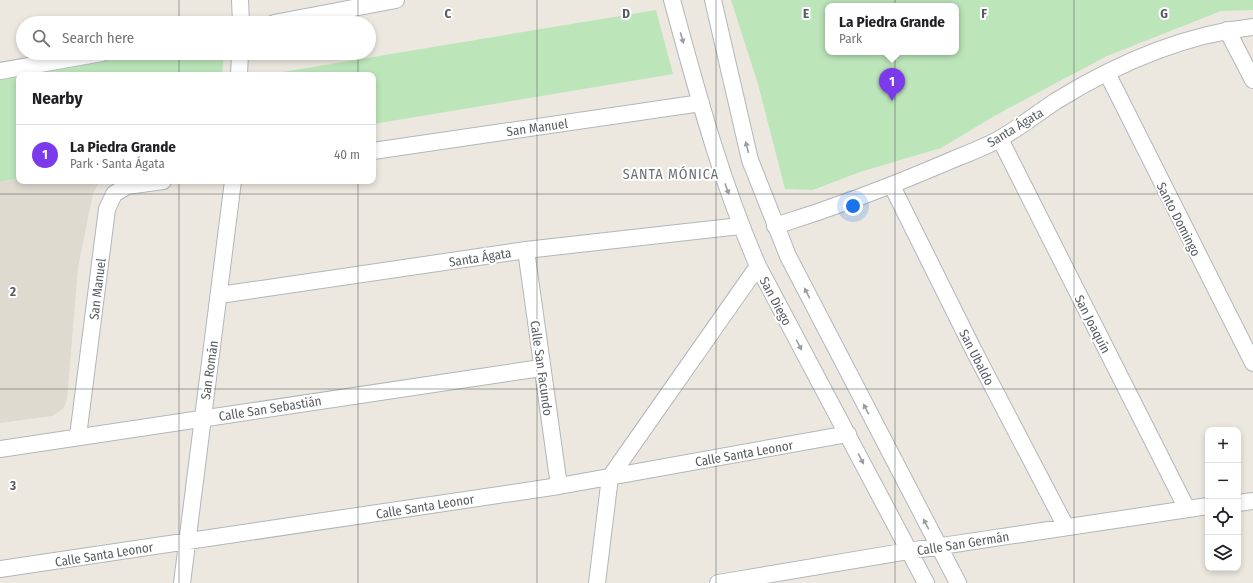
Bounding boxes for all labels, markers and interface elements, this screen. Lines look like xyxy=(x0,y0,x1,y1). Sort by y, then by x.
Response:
popup xyxy=(825,3,959,55)
text: C xyxy=(445,6,452,21)
text: D xyxy=(622,6,630,21)
text: E xyxy=(803,6,809,21)
text: F xyxy=(981,6,987,21)
text: G xyxy=(1160,6,1168,21)
text: La Piedra Grande xyxy=(839,13,945,31)
search box xyxy=(16,16,376,60)
icon: search xyxy=(30,27,52,49)
text: Search here xyxy=(62,29,134,47)
text: Park xyxy=(839,31,862,46)
one-way arrow xyxy=(679,32,685,44)
pin: 1 xyxy=(879,68,905,101)
text: Nearby xyxy=(32,88,83,109)
street label: Santa Ágata xyxy=(984,105,1046,150)
street label: San Manuel xyxy=(505,116,569,139)
text: La Piedra Grande xyxy=(70,138,176,156)
one-way arrow xyxy=(744,141,750,153)
text: 1 xyxy=(42,147,48,162)
text: 40 m xyxy=(334,147,360,162)
text: Park · Santa Ágata xyxy=(70,156,165,171)
district label: SANTA MÓNICA xyxy=(623,165,719,183)
street label: Santo Domingo xyxy=(1154,180,1204,259)
one-way arrow xyxy=(724,183,730,195)
your location xyxy=(843,196,863,216)
street label: Santa Ágata xyxy=(448,245,512,270)
street label: San Manuel xyxy=(86,257,109,321)
street label: San Diego xyxy=(757,274,795,328)
text: 2 xyxy=(9,284,16,299)
one-way arrow xyxy=(804,287,810,299)
street label: San Joaquín xyxy=(1072,293,1114,356)
street label: Calle San Facundo xyxy=(527,320,556,417)
street label: San Ubaldo xyxy=(956,327,997,388)
street label: San Román xyxy=(198,339,221,401)
one-way arrow xyxy=(796,339,803,351)
street label: Calle San Sebastián xyxy=(218,393,323,424)
one-way arrow xyxy=(863,403,869,415)
map controls xyxy=(1205,427,1241,571)
button: + xyxy=(1205,427,1241,463)
street label: Calle Santa Leonor xyxy=(694,437,795,469)
one-way arrow xyxy=(858,453,864,465)
button: − xyxy=(1205,463,1241,499)
text: 3 xyxy=(9,478,16,493)
street label: Calle Santa Leonor xyxy=(375,491,476,522)
button: locate xyxy=(1205,499,1241,535)
one-way arrow xyxy=(923,518,929,530)
street label: Calle San Germán xyxy=(916,529,1010,558)
button: layers xyxy=(1205,535,1241,571)
street label: Calle Santa Leonor xyxy=(54,539,155,570)

